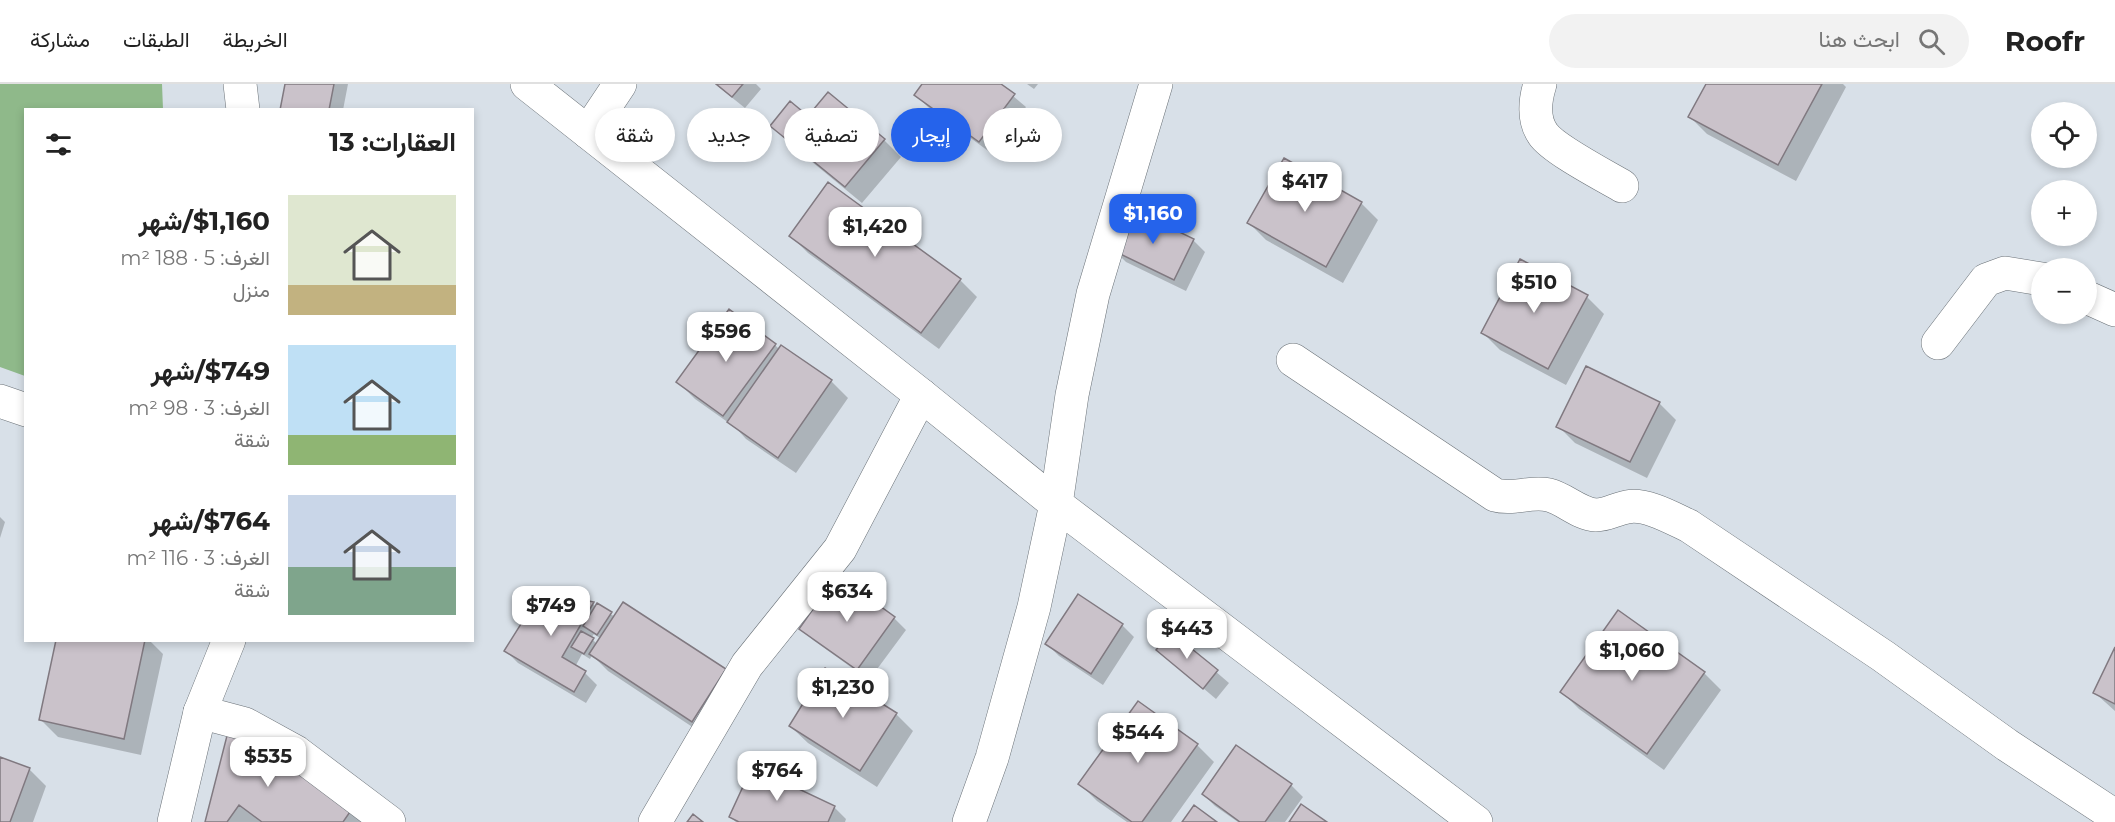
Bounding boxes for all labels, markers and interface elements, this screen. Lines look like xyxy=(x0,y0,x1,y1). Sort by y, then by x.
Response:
search box xyxy=(1549,14,1969,68)
text: Roofr xyxy=(2005,24,2085,58)
icon: search xyxy=(1915,25,1948,58)
text: ابحث هنا xyxy=(1819,26,1900,53)
text: مشاركة xyxy=(30,27,90,52)
text: الطبقات xyxy=(123,27,190,52)
text: الخريطة xyxy=(223,27,288,52)
map controls xyxy=(2031,102,2097,324)
button: locate xyxy=(2031,102,2097,168)
chip: شقة xyxy=(595,108,675,162)
chip: جديد xyxy=(687,108,772,162)
chip: تصفية xyxy=(784,108,879,162)
chip: إيجار xyxy=(891,108,971,162)
chip: شراء xyxy=(983,108,1062,162)
text: العقارات: 13 xyxy=(329,126,456,158)
icon: filters xyxy=(42,128,75,161)
pin: $417 xyxy=(1269,162,1341,213)
text: $417 xyxy=(1282,169,1328,193)
button: + xyxy=(2031,180,2097,246)
pin: $1,160 xyxy=(1104,194,1202,245)
text: $1,160 xyxy=(1123,201,1183,225)
text: $1,160/شهر xyxy=(138,205,270,237)
pin: $1,420 xyxy=(826,207,924,258)
text: $1,420 xyxy=(843,214,907,238)
icon: home xyxy=(336,219,408,291)
text: الغرف: 5 · 188 m² xyxy=(120,246,270,270)
button: − xyxy=(2031,258,2097,324)
pin: $510 xyxy=(1498,263,1570,314)
text: $510 xyxy=(1511,270,1557,294)
text: منزل xyxy=(233,278,270,302)
pin: $596 xyxy=(690,312,762,363)
text: $596 xyxy=(701,319,751,343)
text: $749/شهر xyxy=(151,355,270,387)
icon: home xyxy=(336,369,408,441)
text: الغرف: 3 · 98 m² xyxy=(128,396,270,420)
text: شقة xyxy=(234,428,270,452)
text: $764/شهر xyxy=(149,505,270,537)
icon: home xyxy=(336,519,408,591)
text: الغرف: 3 · 116 m² xyxy=(126,546,270,570)
pin: $634 xyxy=(811,572,883,623)
text: شقة xyxy=(234,578,270,602)
text: $634 xyxy=(821,579,873,603)
pin: $749 xyxy=(515,586,587,637)
text: $749 xyxy=(526,593,576,617)
pin: $443 xyxy=(1151,609,1223,660)
text: $443 xyxy=(1161,616,1213,640)
pin: $1,060 xyxy=(1583,631,1681,682)
text: $1,060 xyxy=(1599,638,1665,662)
pin: $1,230 xyxy=(794,668,892,719)
text: $1,230 xyxy=(811,675,875,699)
pin: $544 xyxy=(1102,713,1174,764)
text: $544 xyxy=(1112,720,1164,744)
pin: $535 xyxy=(232,737,304,788)
text: $535 xyxy=(244,744,292,768)
pin: $764 xyxy=(741,751,813,802)
text: $764 xyxy=(751,758,803,782)

